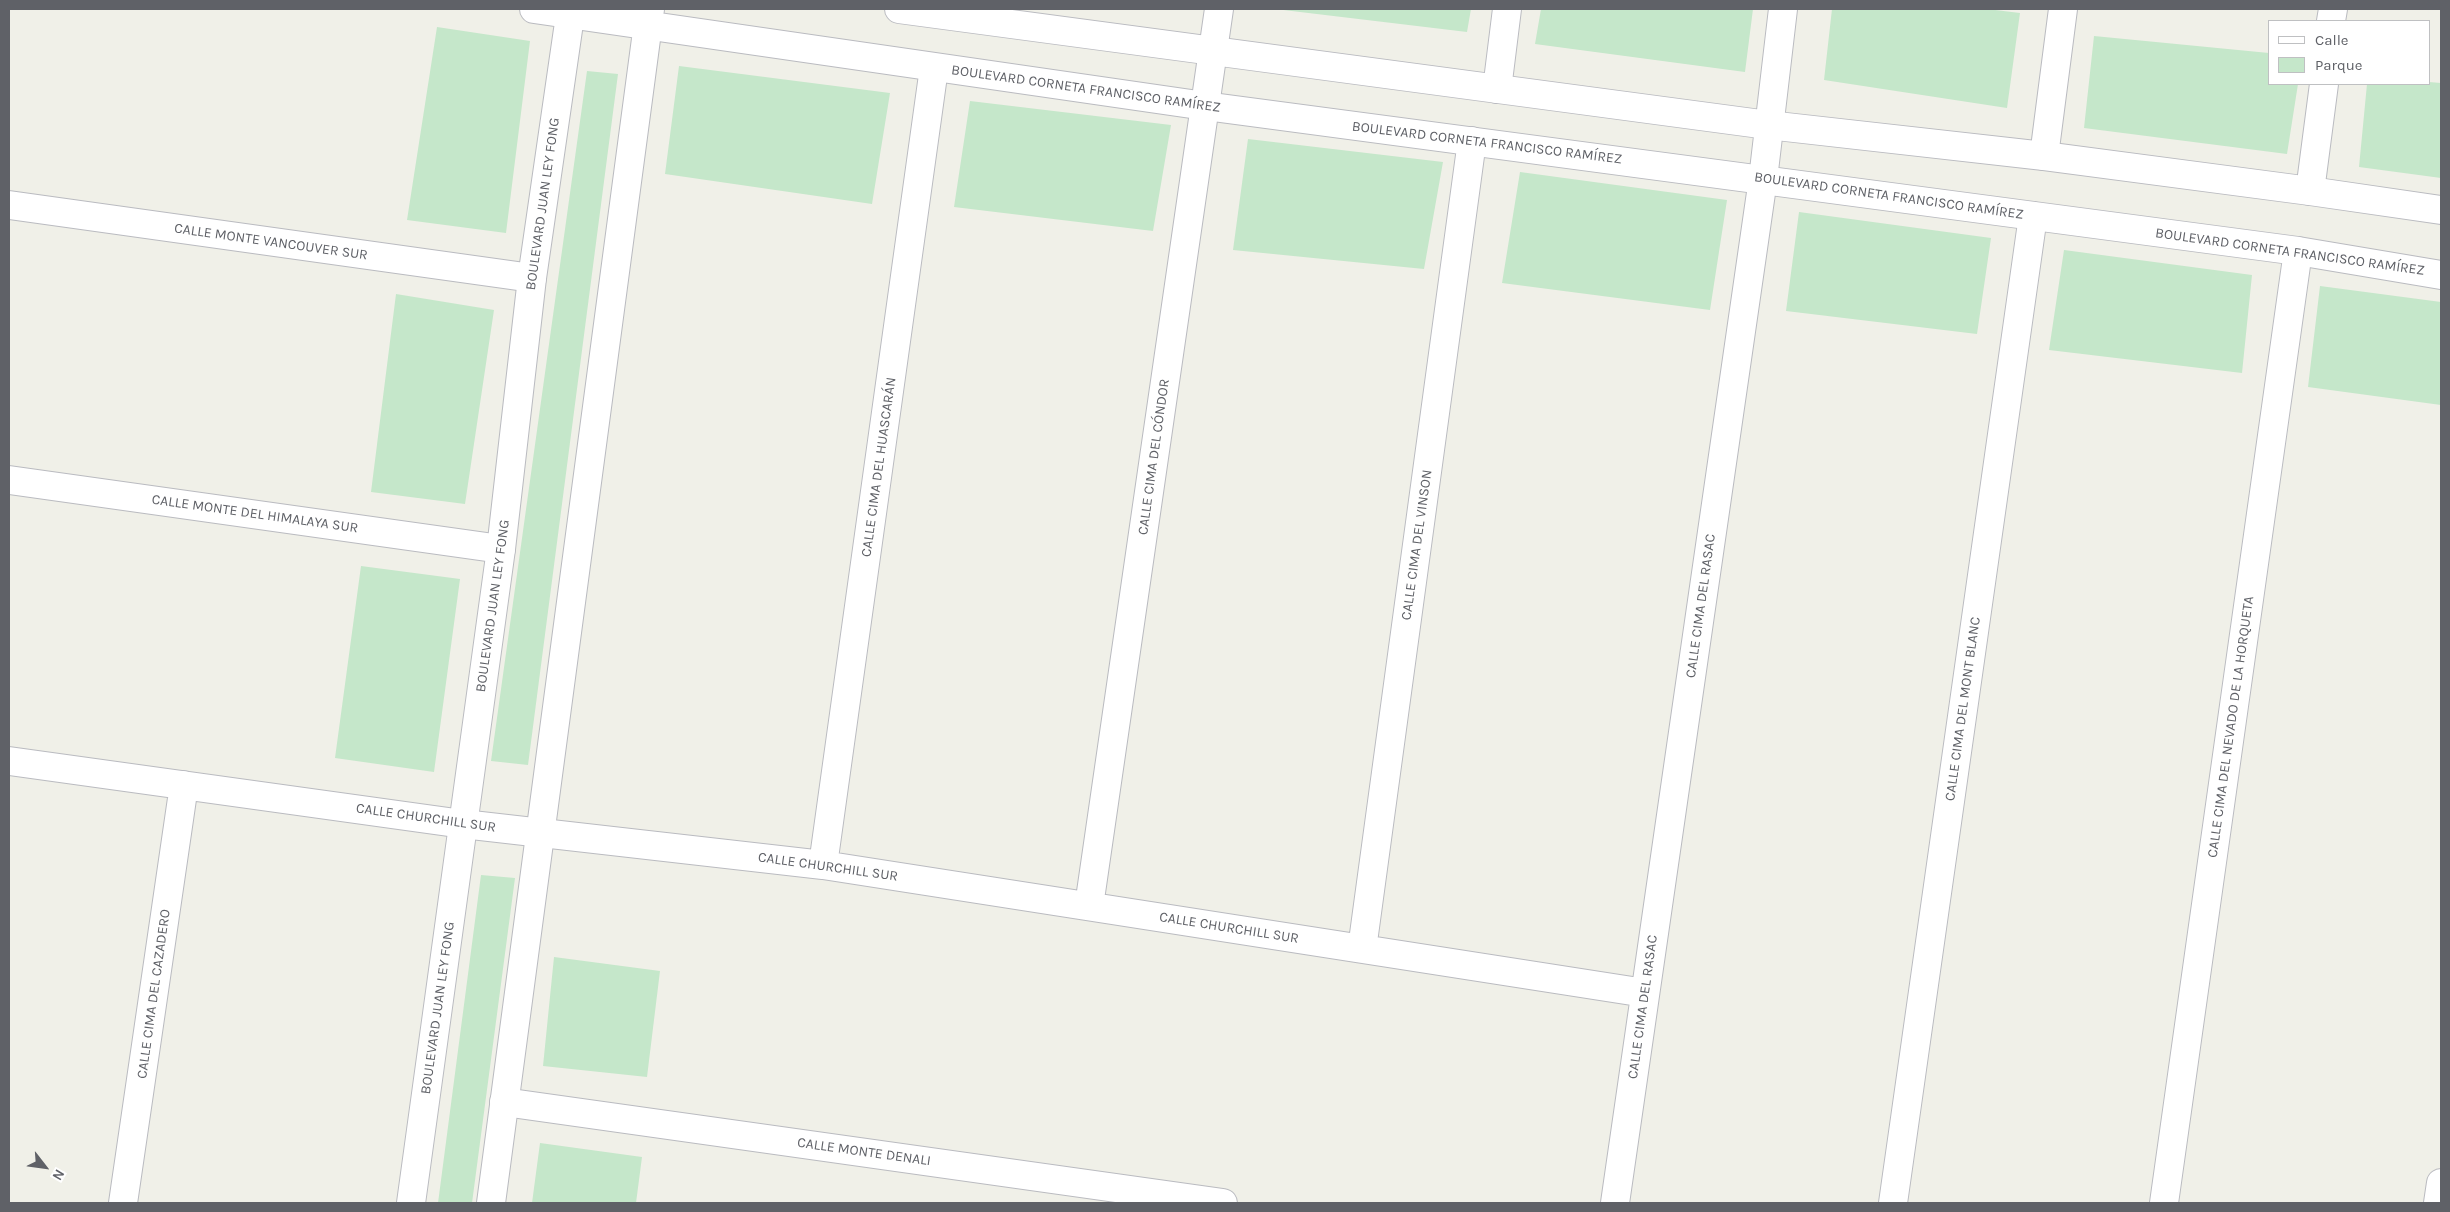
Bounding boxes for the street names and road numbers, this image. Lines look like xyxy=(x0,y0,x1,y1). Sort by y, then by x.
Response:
street label: BOULEVARD CORNETA FRANCISCO RAMÍREZ xyxy=(950,62,1222,116)
street label: BOULEVARD JUAN LEY FONG xyxy=(523,117,563,291)
street label: BOULEVARD CORNETA FRANCISCO RAMÍREZ xyxy=(1351,118,1623,168)
street label: BOULEVARD CORNETA FRANCISCO RAMÍREZ xyxy=(1753,169,2025,223)
street label: CALLE MONTE VANCOUVER SUR xyxy=(173,220,369,264)
street label: BOULEVARD CORNETA FRANCISCO RAMÍREZ xyxy=(2154,225,2426,279)
street label: CALLE CIMA DEL HUASCARÁN xyxy=(858,376,900,558)
street label: CALLE CIMA DEL CÓNDOR xyxy=(1135,378,1173,536)
street label: CALLE CIMA DEL VINSON xyxy=(1398,469,1436,621)
street label: CALLE MONTE DEL HIMALAYA SUR xyxy=(151,491,359,537)
street label: BOULEVARD JUAN LEY FONG xyxy=(473,519,513,693)
street label: CALLE CIMA DEL RASAC xyxy=(1683,533,1719,679)
street label: CALLE CIMA DEL NEVADO DE LA HORQUETA xyxy=(2204,595,2258,859)
street label: CALLE CIMA DEL MONT BLANC xyxy=(1942,616,1984,802)
street label: CALLE CHURCHILL SUR xyxy=(355,800,497,836)
street label: CALLE CHURCHILL SUR xyxy=(757,849,899,885)
street label: CALLE CIMA DEL CAZADERO xyxy=(134,908,174,1080)
street label: CALLE CHURCHILL SUR xyxy=(1158,909,1300,947)
street label: BOULEVARD JUAN LEY FONG xyxy=(418,921,458,1095)
street label: CALLE CIMA DEL RASAC xyxy=(1625,934,1661,1080)
street label: CALLE MONTE DENALI xyxy=(796,1134,932,1170)

